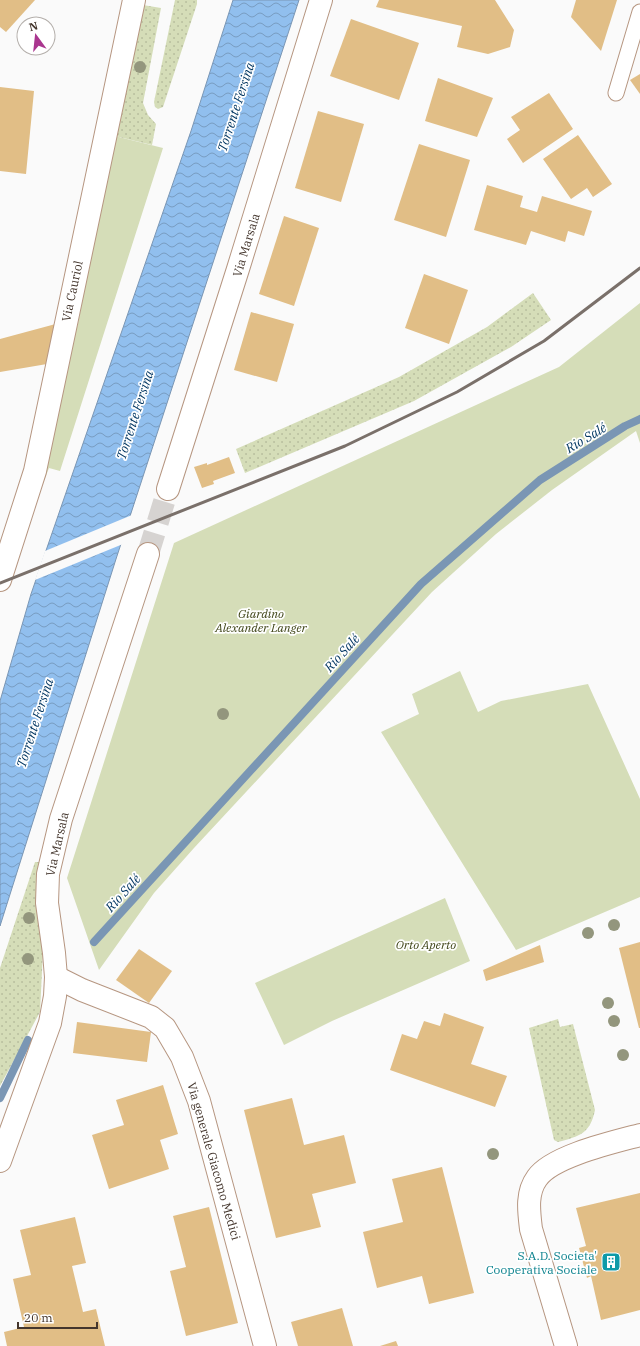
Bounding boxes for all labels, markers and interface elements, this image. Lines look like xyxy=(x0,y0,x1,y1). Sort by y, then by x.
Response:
north arrow xyxy=(16,16,56,56)
text: N xyxy=(27,18,40,34)
water label: Torrente Fersina xyxy=(214,60,258,154)
street label: Via Marsala xyxy=(229,211,263,279)
street label: Via Cauriol xyxy=(58,259,86,323)
water label: Torrente Fersina xyxy=(113,368,157,462)
water label: Rio Salé xyxy=(562,419,610,457)
park label: Giardino Alexander Langer xyxy=(214,606,308,635)
water label: Rio Salé xyxy=(320,630,363,676)
water label: Torrente Fersina xyxy=(13,676,57,770)
street label: Via Marsala xyxy=(42,810,72,878)
water label: Rio Salé xyxy=(101,870,144,916)
park label: Orto Aperto xyxy=(396,937,456,952)
street label: Via generale Giacomo Medici xyxy=(184,1080,244,1242)
place label: S.A.D. Societa' Cooperativa Sociale xyxy=(486,1248,597,1277)
building icon: S.A.D. Societa' Cooperativa Sociale xyxy=(600,1251,622,1273)
scale bar xyxy=(18,1304,97,1330)
text: 20 m xyxy=(24,1310,53,1325)

